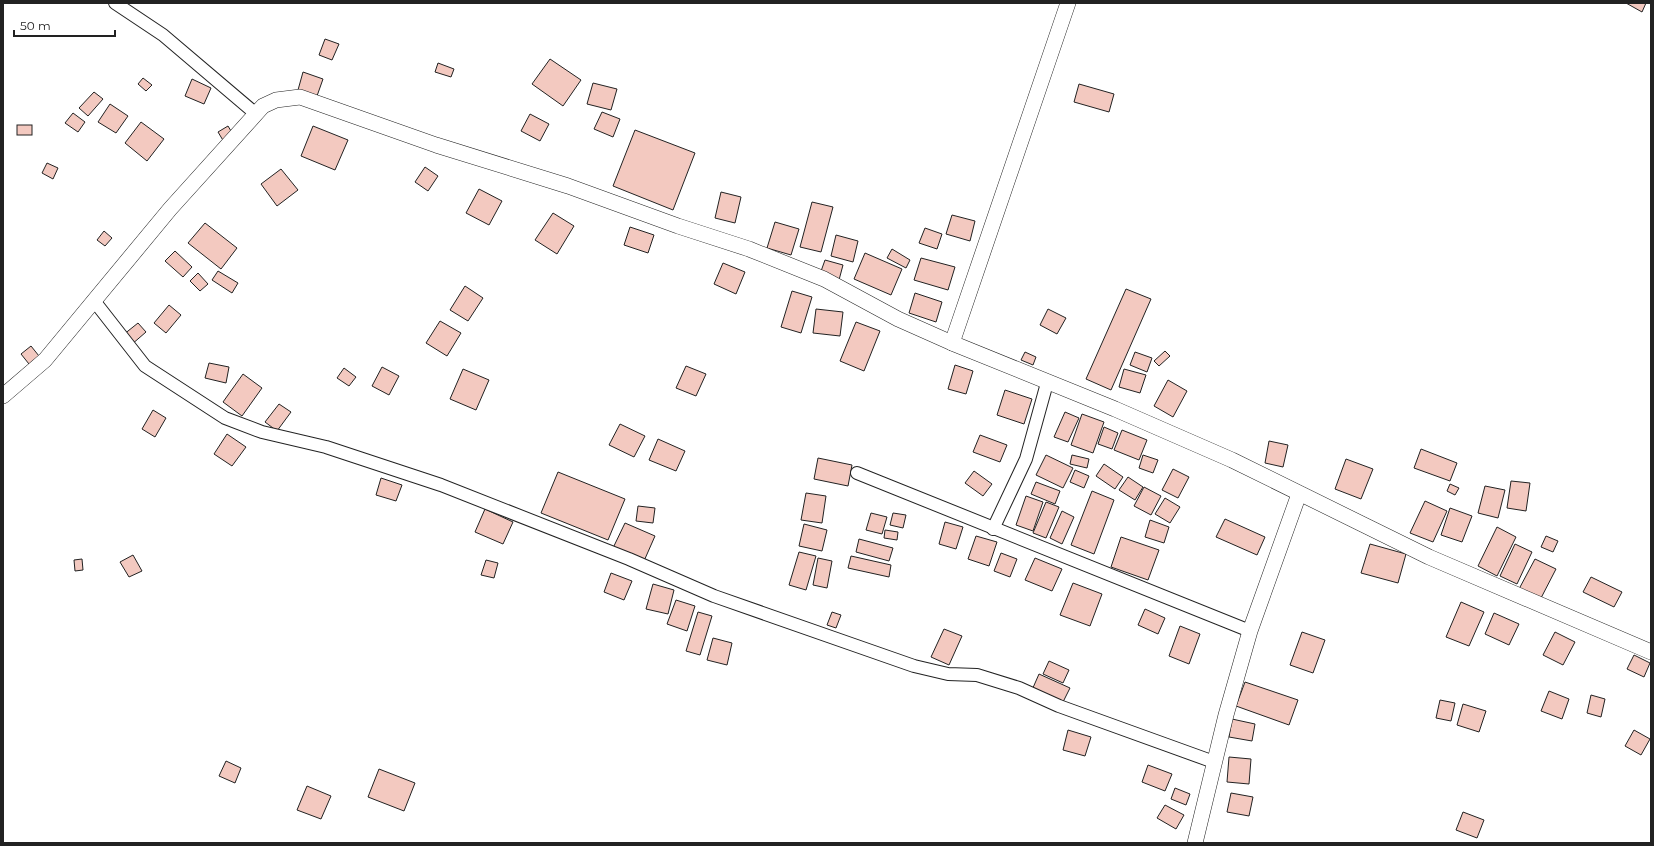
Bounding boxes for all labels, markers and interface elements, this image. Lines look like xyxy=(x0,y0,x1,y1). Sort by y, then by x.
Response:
scale bar xyxy=(14,12,115,38)
text: 50 m xyxy=(20,18,51,33)

